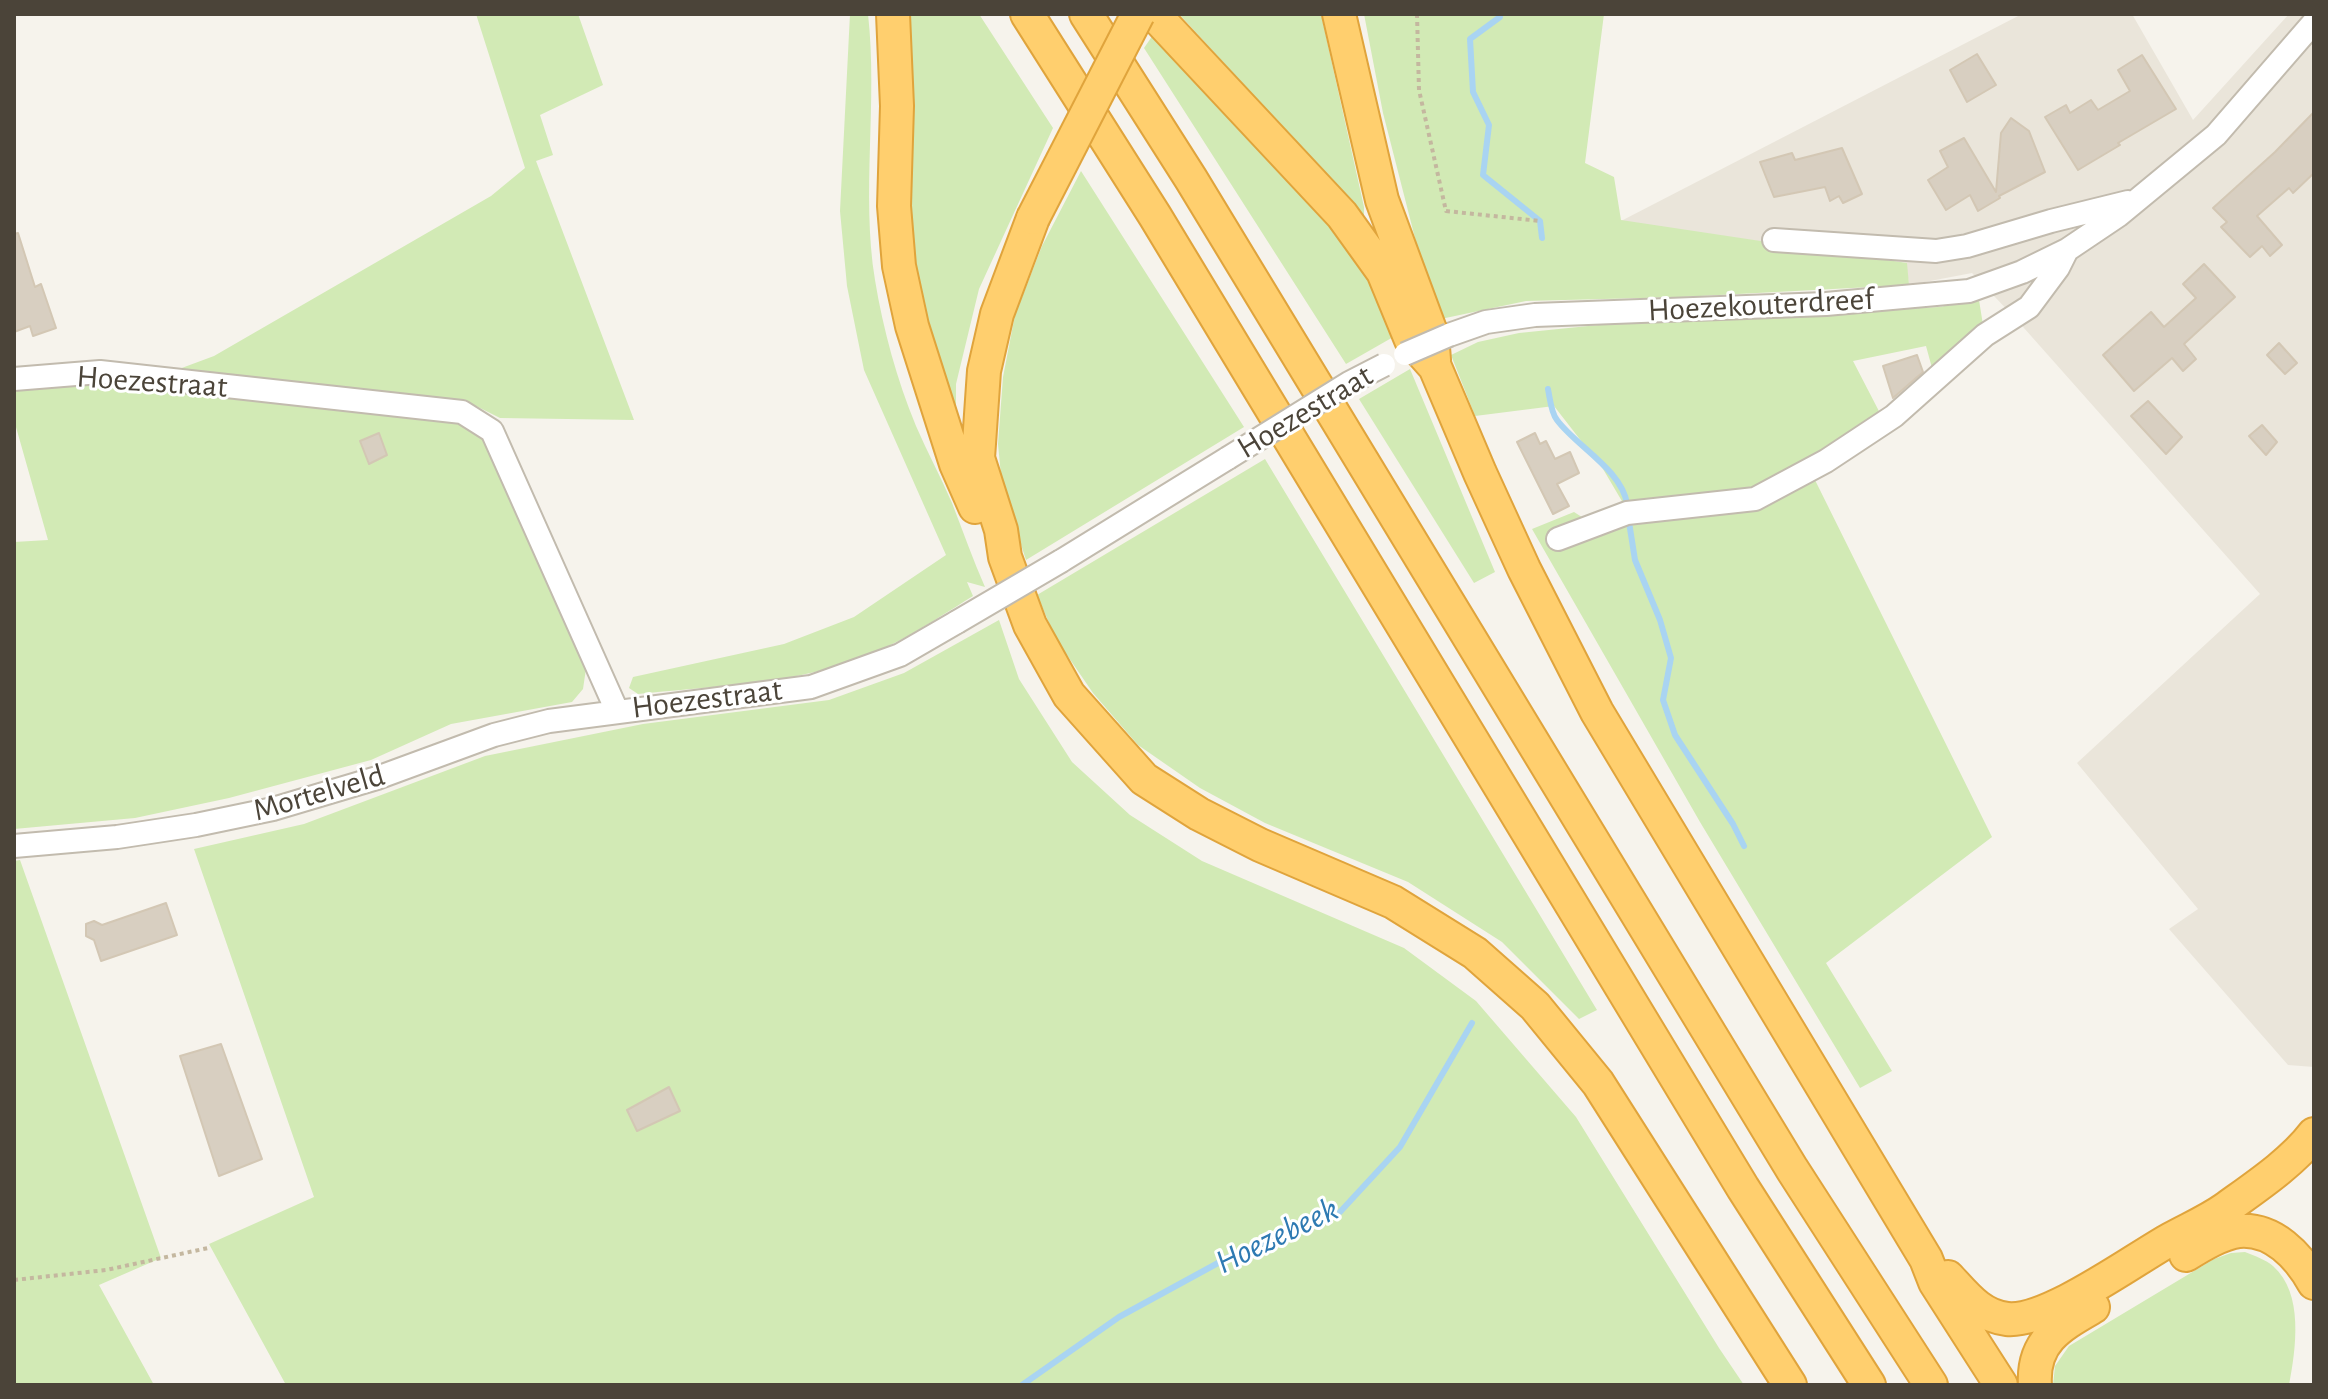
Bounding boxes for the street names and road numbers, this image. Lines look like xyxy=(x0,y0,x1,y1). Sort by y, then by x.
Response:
street label: Hoezekouterdreef xyxy=(1647,280,1875,330)
street label: Hoezestraat xyxy=(1230,357,1380,467)
street label: Hoezestraat xyxy=(75,358,229,406)
street label: Hoezestraat xyxy=(630,671,784,727)
street label: Mortelveld xyxy=(249,756,389,830)

